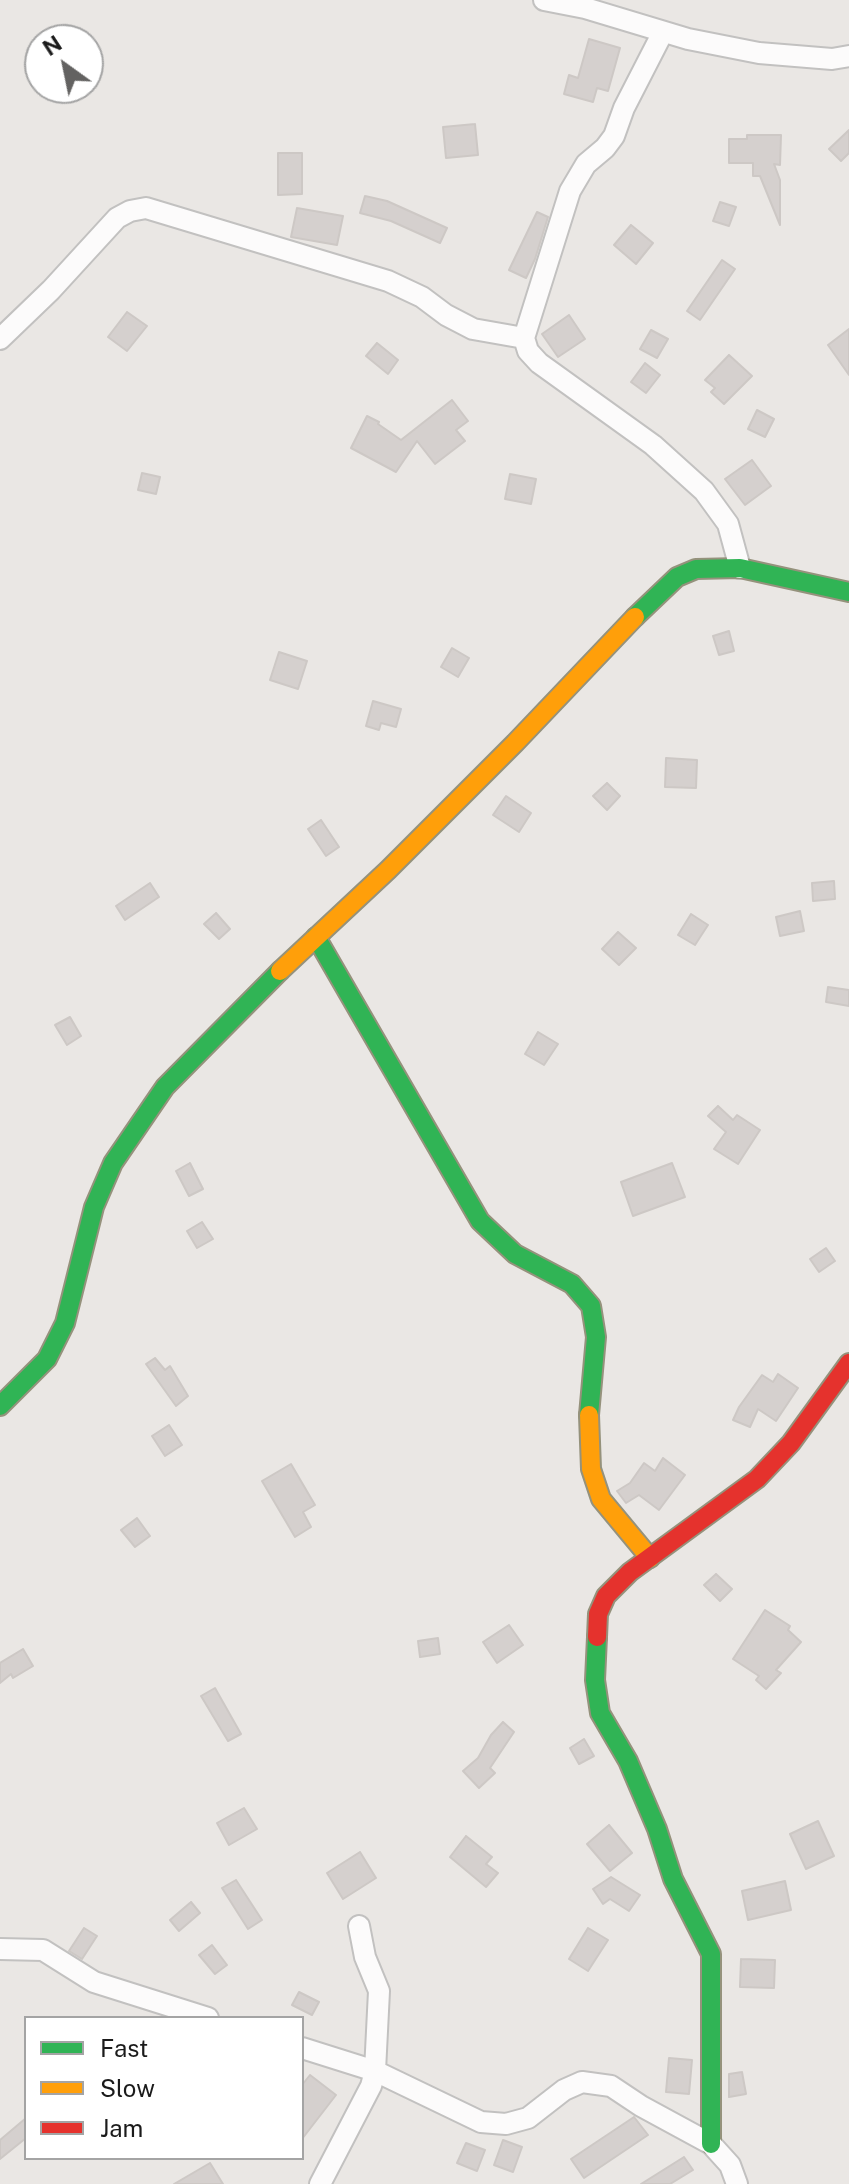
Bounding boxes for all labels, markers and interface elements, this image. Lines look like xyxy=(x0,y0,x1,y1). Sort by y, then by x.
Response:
north arrow xyxy=(24,24,104,104)
text: N xyxy=(38,30,66,61)
legend xyxy=(24,2016,304,2160)
text: Fast xyxy=(100,2034,148,2062)
text: Slow xyxy=(100,2074,155,2102)
text: Jam xyxy=(100,2114,143,2142)

